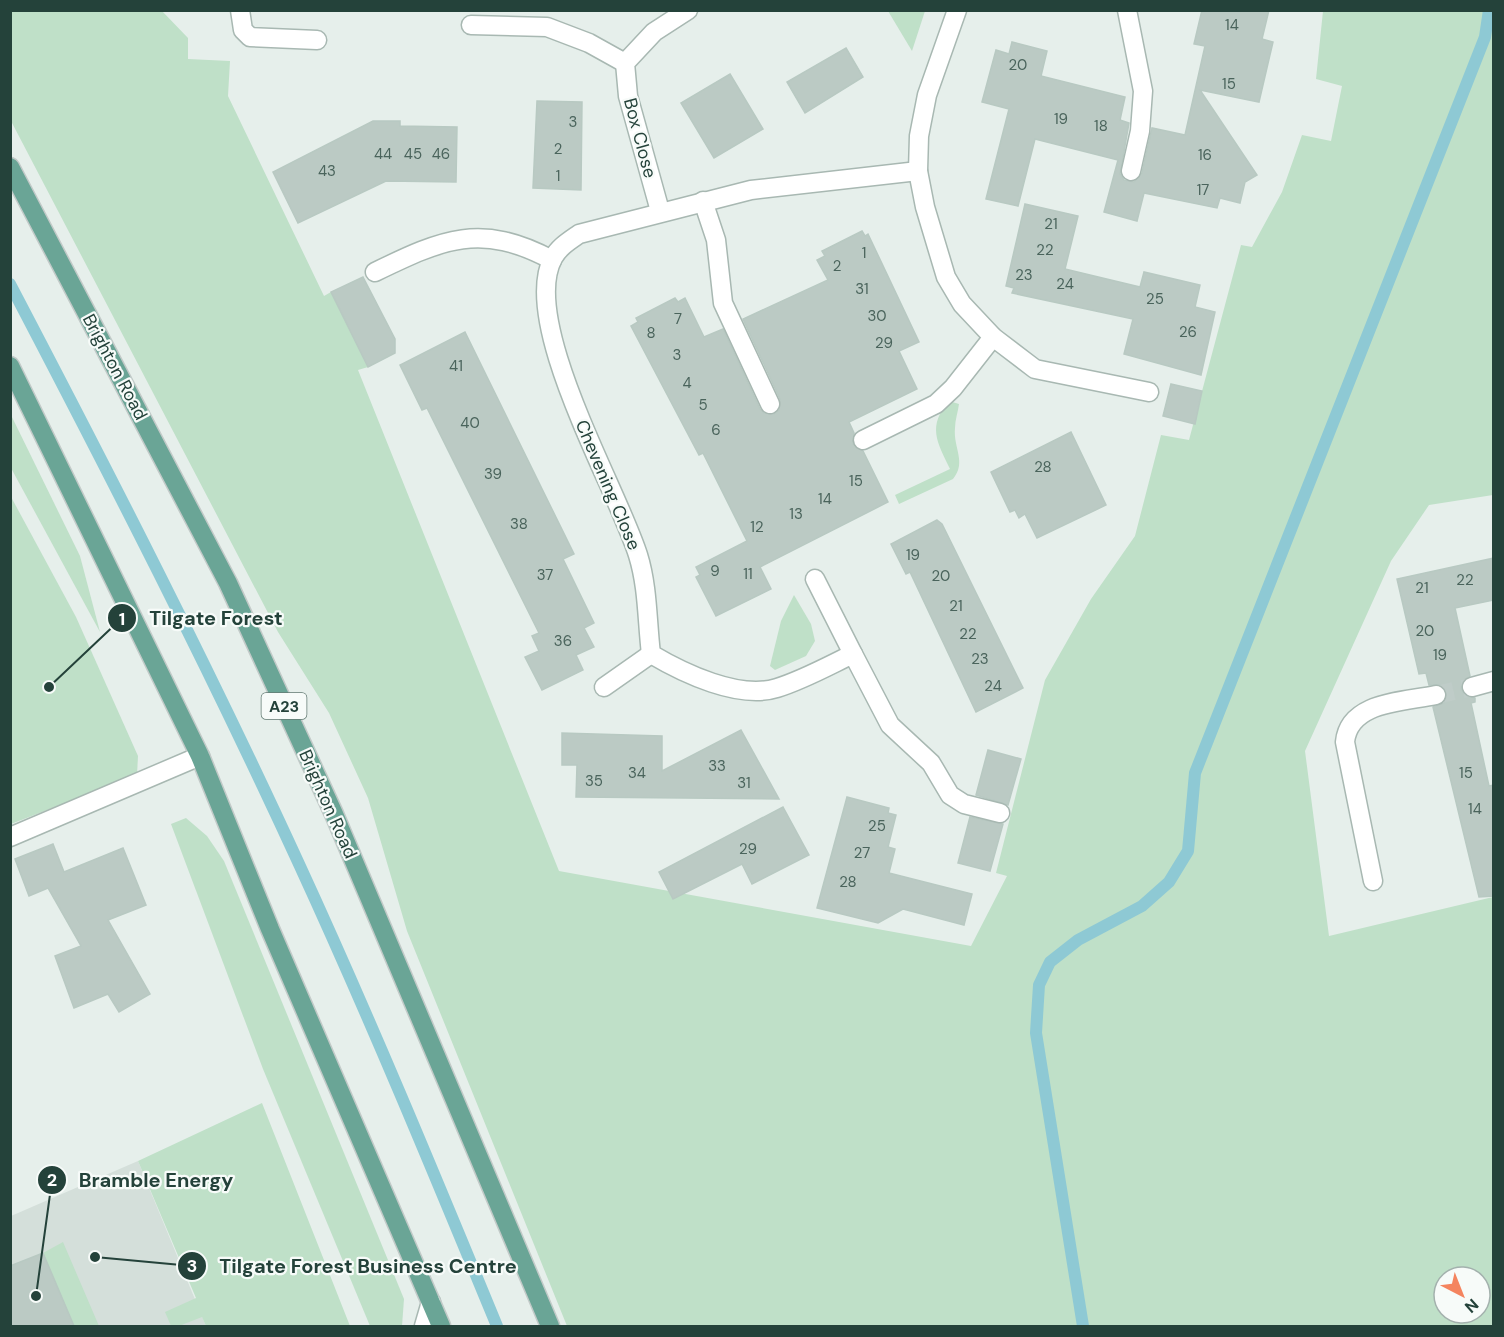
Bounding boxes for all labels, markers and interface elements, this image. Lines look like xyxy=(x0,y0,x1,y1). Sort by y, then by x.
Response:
house number: 14 xyxy=(1225,15,1239,35)
house number: 20 xyxy=(1009,55,1027,75)
house number: 15 xyxy=(1222,74,1236,94)
street label: Box Close xyxy=(618,95,662,181)
house number: 19 xyxy=(1054,109,1068,129)
house number: 3 xyxy=(569,112,577,132)
house number: 18 xyxy=(1094,116,1108,136)
house number: 2 xyxy=(554,139,562,159)
house number: 44 xyxy=(374,144,392,164)
house number: 45 xyxy=(404,144,422,164)
house number: 46 xyxy=(432,144,450,164)
house number: 16 xyxy=(1198,145,1212,165)
house number: 43 xyxy=(318,161,336,181)
house number: 1 xyxy=(556,166,560,186)
house number: 17 xyxy=(1197,180,1209,200)
house number: 21 xyxy=(1044,214,1058,234)
house number: 22 xyxy=(1036,240,1054,260)
house number: 1 xyxy=(862,243,866,263)
house number: 2 xyxy=(833,256,841,276)
house number: 23 xyxy=(1015,265,1033,285)
house number: 24 xyxy=(1056,274,1074,294)
house number: 31 xyxy=(855,279,869,299)
house number: 25 xyxy=(1146,289,1164,309)
house number: 30 xyxy=(867,306,887,326)
house number: 7 xyxy=(674,309,682,329)
street label: Brighton Road xyxy=(77,310,153,424)
house number: 26 xyxy=(1179,322,1197,342)
house number: 8 xyxy=(646,323,656,343)
house number: 29 xyxy=(875,333,893,353)
house number: 3 xyxy=(673,345,681,365)
house number: 41 xyxy=(449,356,463,376)
house number: 4 xyxy=(682,373,692,393)
house number: 5 xyxy=(698,395,708,415)
house number: 40 xyxy=(460,413,480,433)
street label: Chevening Close xyxy=(570,416,646,554)
house number: 6 xyxy=(711,420,721,440)
house number: 28 xyxy=(1034,457,1052,477)
house number: 39 xyxy=(484,464,502,484)
house number: 15 xyxy=(849,471,863,491)
house number: 14 xyxy=(818,489,832,509)
house number: 13 xyxy=(789,504,803,524)
house number: 38 xyxy=(510,514,528,534)
house number: 12 xyxy=(750,517,764,537)
house number: 19 xyxy=(906,545,920,565)
house number: 9 xyxy=(710,561,720,581)
house number: 11 xyxy=(743,564,753,584)
house number: 37 xyxy=(537,565,553,585)
house number: 20 xyxy=(932,566,950,586)
house number: 22 xyxy=(1456,570,1474,590)
house number: 21 xyxy=(1415,578,1429,598)
house number: 21 xyxy=(949,596,963,616)
callout: Tilgate Forest xyxy=(107,599,294,637)
text: Tilgate Forest xyxy=(149,605,283,631)
text: 1 xyxy=(119,607,125,631)
house number: 20 xyxy=(1416,621,1434,641)
house number: 22 xyxy=(959,624,977,644)
house number: 36 xyxy=(554,631,572,651)
house number: 19 xyxy=(1433,645,1447,665)
house number: 23 xyxy=(971,649,989,669)
house number: 24 xyxy=(984,676,1002,696)
road number: A23 xyxy=(262,693,306,719)
street label: Brighton Road xyxy=(293,746,363,862)
house number: 33 xyxy=(708,756,726,776)
house number: 34 xyxy=(628,763,646,783)
house number: 15 xyxy=(1459,763,1473,783)
house number: 35 xyxy=(585,771,603,791)
house number: 31 xyxy=(737,773,751,793)
house number: 14 xyxy=(1468,799,1482,819)
house number: 25 xyxy=(868,816,886,836)
house number: 29 xyxy=(739,839,757,859)
house number: 27 xyxy=(854,843,870,863)
house number: 28 xyxy=(839,872,857,892)
callout: Bramble Energy xyxy=(37,1161,246,1199)
text: Bramble Energy xyxy=(79,1167,233,1193)
text: 2 xyxy=(47,1168,57,1192)
callout: Tilgate Forest Business Centre xyxy=(177,1247,528,1285)
text: Tilgate Forest Business Centre xyxy=(219,1253,517,1279)
text: 3 xyxy=(187,1254,197,1278)
north arrow xyxy=(1432,1265,1492,1325)
text: N xyxy=(1460,1294,1483,1317)

